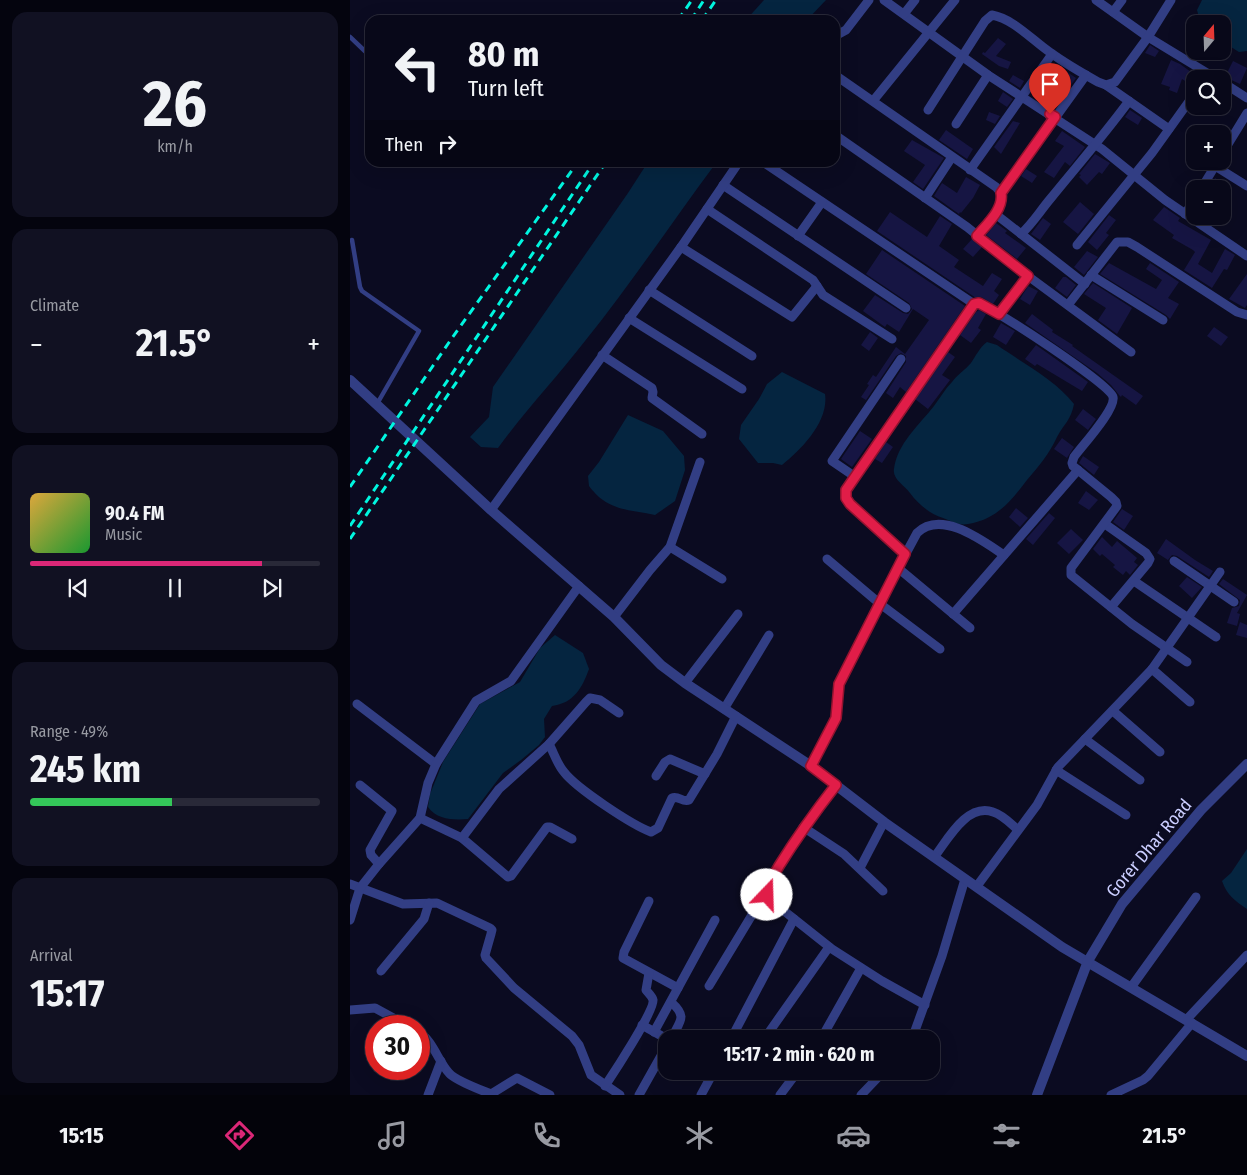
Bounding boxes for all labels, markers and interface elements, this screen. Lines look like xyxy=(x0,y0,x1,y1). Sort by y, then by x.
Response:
north arrow xyxy=(1186,15,1231,60)
map controls xyxy=(1186,15,1231,225)
text: 80 m xyxy=(468,33,540,75)
icon: left xyxy=(385,35,450,100)
pin xyxy=(1029,63,1071,114)
text: 26 xyxy=(143,65,207,143)
icon: arrive xyxy=(1036,70,1064,98)
button: search xyxy=(1186,70,1231,115)
text: Turn left xyxy=(468,75,544,102)
button: + xyxy=(1186,125,1231,170)
icon: right xyxy=(433,130,461,158)
text: Then xyxy=(385,133,423,156)
text: km/h xyxy=(157,137,193,156)
button: − xyxy=(1186,180,1231,225)
text: Climate xyxy=(30,296,79,315)
text: 21.5° xyxy=(136,320,214,366)
text: − xyxy=(30,328,43,361)
text: + xyxy=(307,328,320,361)
text: 90.4 FM xyxy=(105,502,164,525)
text: Music xyxy=(105,525,142,544)
icon: previous xyxy=(64,574,92,602)
icon: pause xyxy=(161,574,189,602)
icon: next xyxy=(258,574,286,602)
text: Range · 49% xyxy=(30,722,108,741)
text: 245 km xyxy=(30,746,141,792)
street label: Gorer Dhar Road xyxy=(1102,794,1196,902)
position arrow xyxy=(740,868,792,920)
text: Arrival xyxy=(30,946,72,965)
text: 15:17 xyxy=(30,970,104,1016)
speed limit sign: 30 xyxy=(365,1015,430,1080)
text: 15:17 · 2 min · 620 m xyxy=(723,1043,875,1066)
icon: directions xyxy=(222,1118,257,1153)
icon: music xyxy=(375,1118,410,1153)
icon: phone xyxy=(529,1118,564,1153)
icon: climate xyxy=(682,1118,717,1153)
icon: car xyxy=(836,1118,871,1153)
icon: filters xyxy=(989,1118,1024,1153)
text: 15:15 xyxy=(59,1122,104,1149)
text: 21.5° xyxy=(1142,1122,1188,1149)

